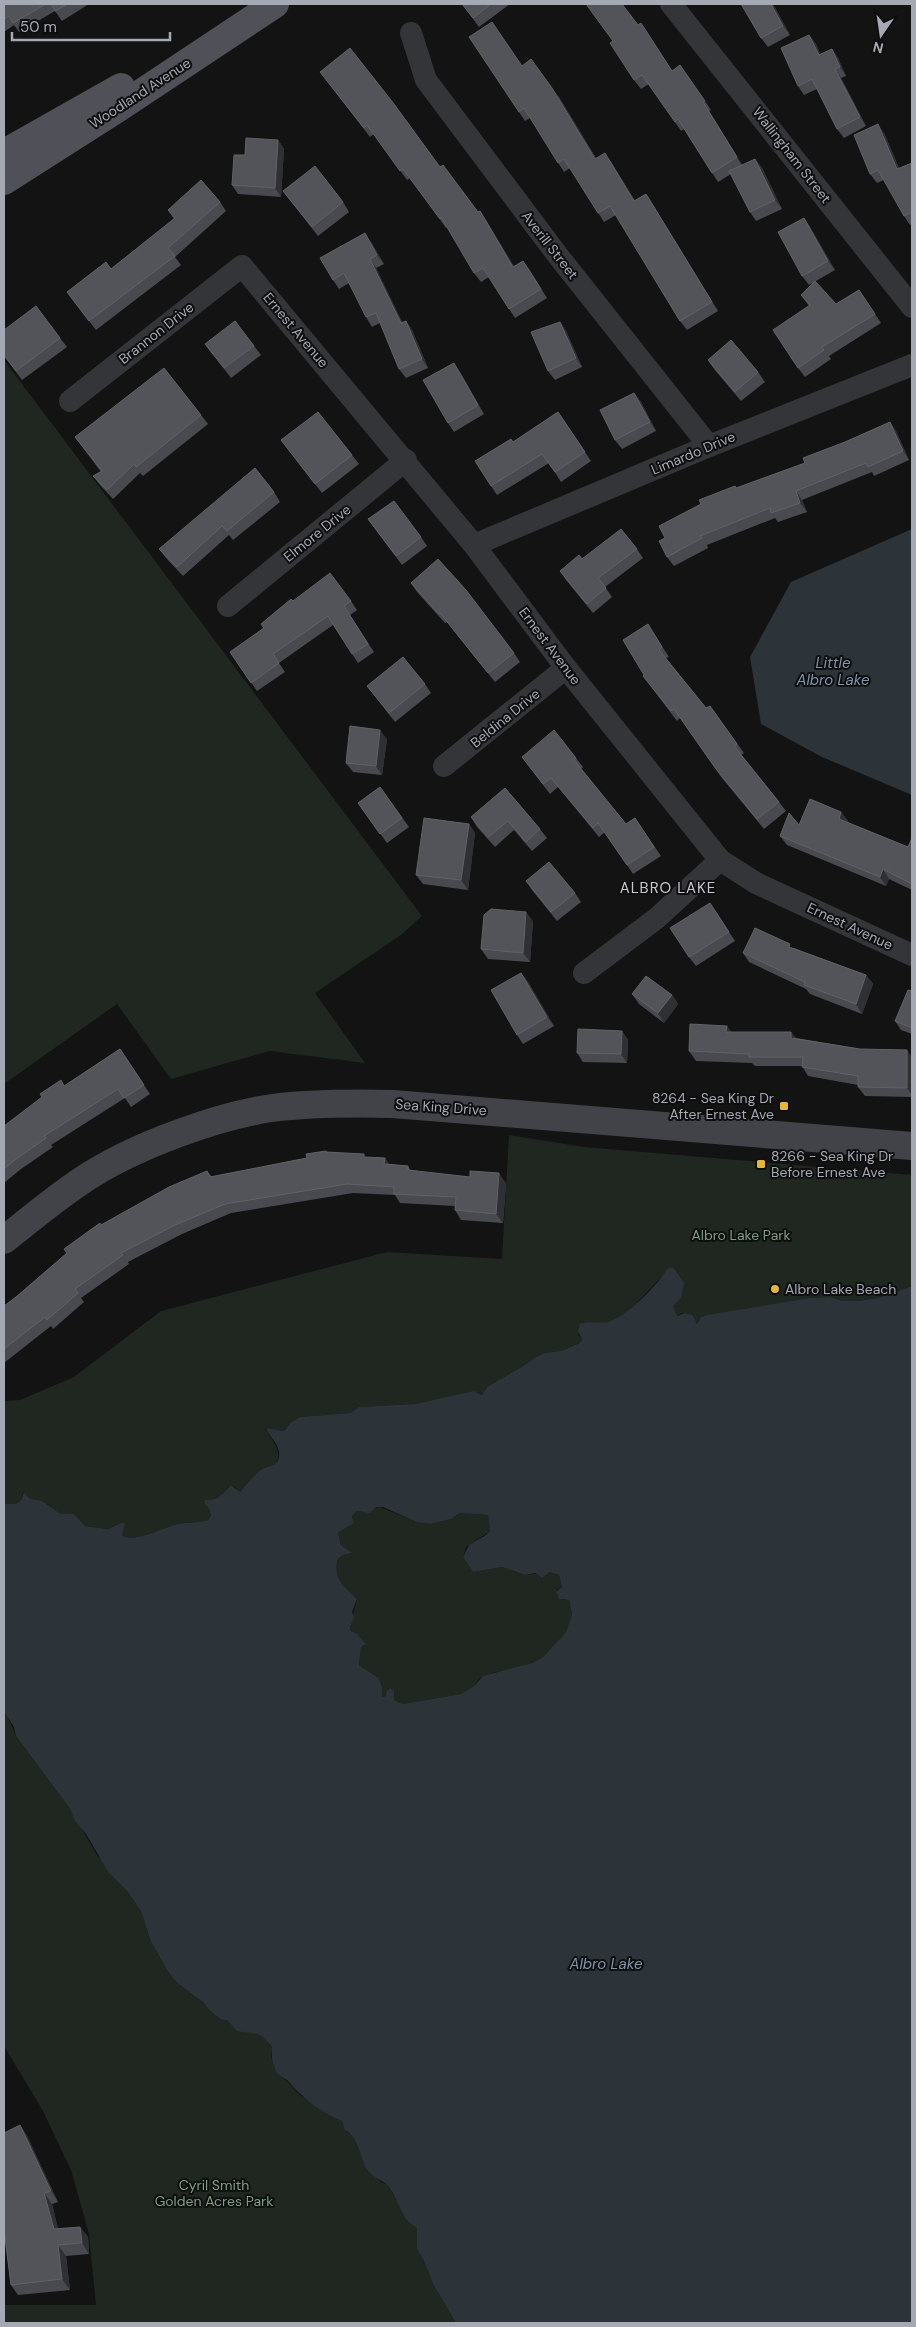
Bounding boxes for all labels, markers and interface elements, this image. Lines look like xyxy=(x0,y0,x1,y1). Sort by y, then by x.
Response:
scale bar xyxy=(12,10,170,42)
north arrow xyxy=(856,10,906,60)
text: 50 m xyxy=(20,17,57,37)
text: N xyxy=(871,38,885,58)
street label: Woodland Avenue xyxy=(86,54,194,132)
street label: Wallingham Street xyxy=(749,103,835,207)
street label: Averill Street xyxy=(518,207,582,283)
street label: Ernest Avenue xyxy=(259,289,333,371)
street label: Brannon Drive xyxy=(115,298,197,368)
street label: Limardo Drive xyxy=(648,427,738,479)
street label: Elmore Drive xyxy=(280,500,354,566)
street label: Ernest Avenue xyxy=(515,604,585,688)
water label: Little Albro Lake xyxy=(795,653,870,690)
street label: Beldina Drive xyxy=(467,684,543,751)
district label: ALBRO LAKE xyxy=(620,878,716,898)
street label: Ernest Avenue xyxy=(804,898,896,954)
place label: 8264 - Sea King Dr After Ernest Ave xyxy=(652,1089,774,1123)
street label: Sea King Drive xyxy=(395,1095,487,1119)
marker: 8264 - Sea King Dr After Ernest Ave xyxy=(778,1100,790,1112)
place label: 8266 - Sea King Dr Before Ernest Ave xyxy=(771,1147,893,1181)
marker: 8266 - Sea King Dr Before Ernest Ave xyxy=(755,1158,767,1170)
park label: Albro Lake Park xyxy=(692,1226,791,1244)
place label: Albro Lake Beach xyxy=(785,1280,896,1298)
marker: Albro Lake Beach xyxy=(769,1283,781,1295)
water label: Albro Lake xyxy=(568,1954,643,1974)
park label: Cyril Smith Golden Acres Park xyxy=(155,2176,273,2210)

